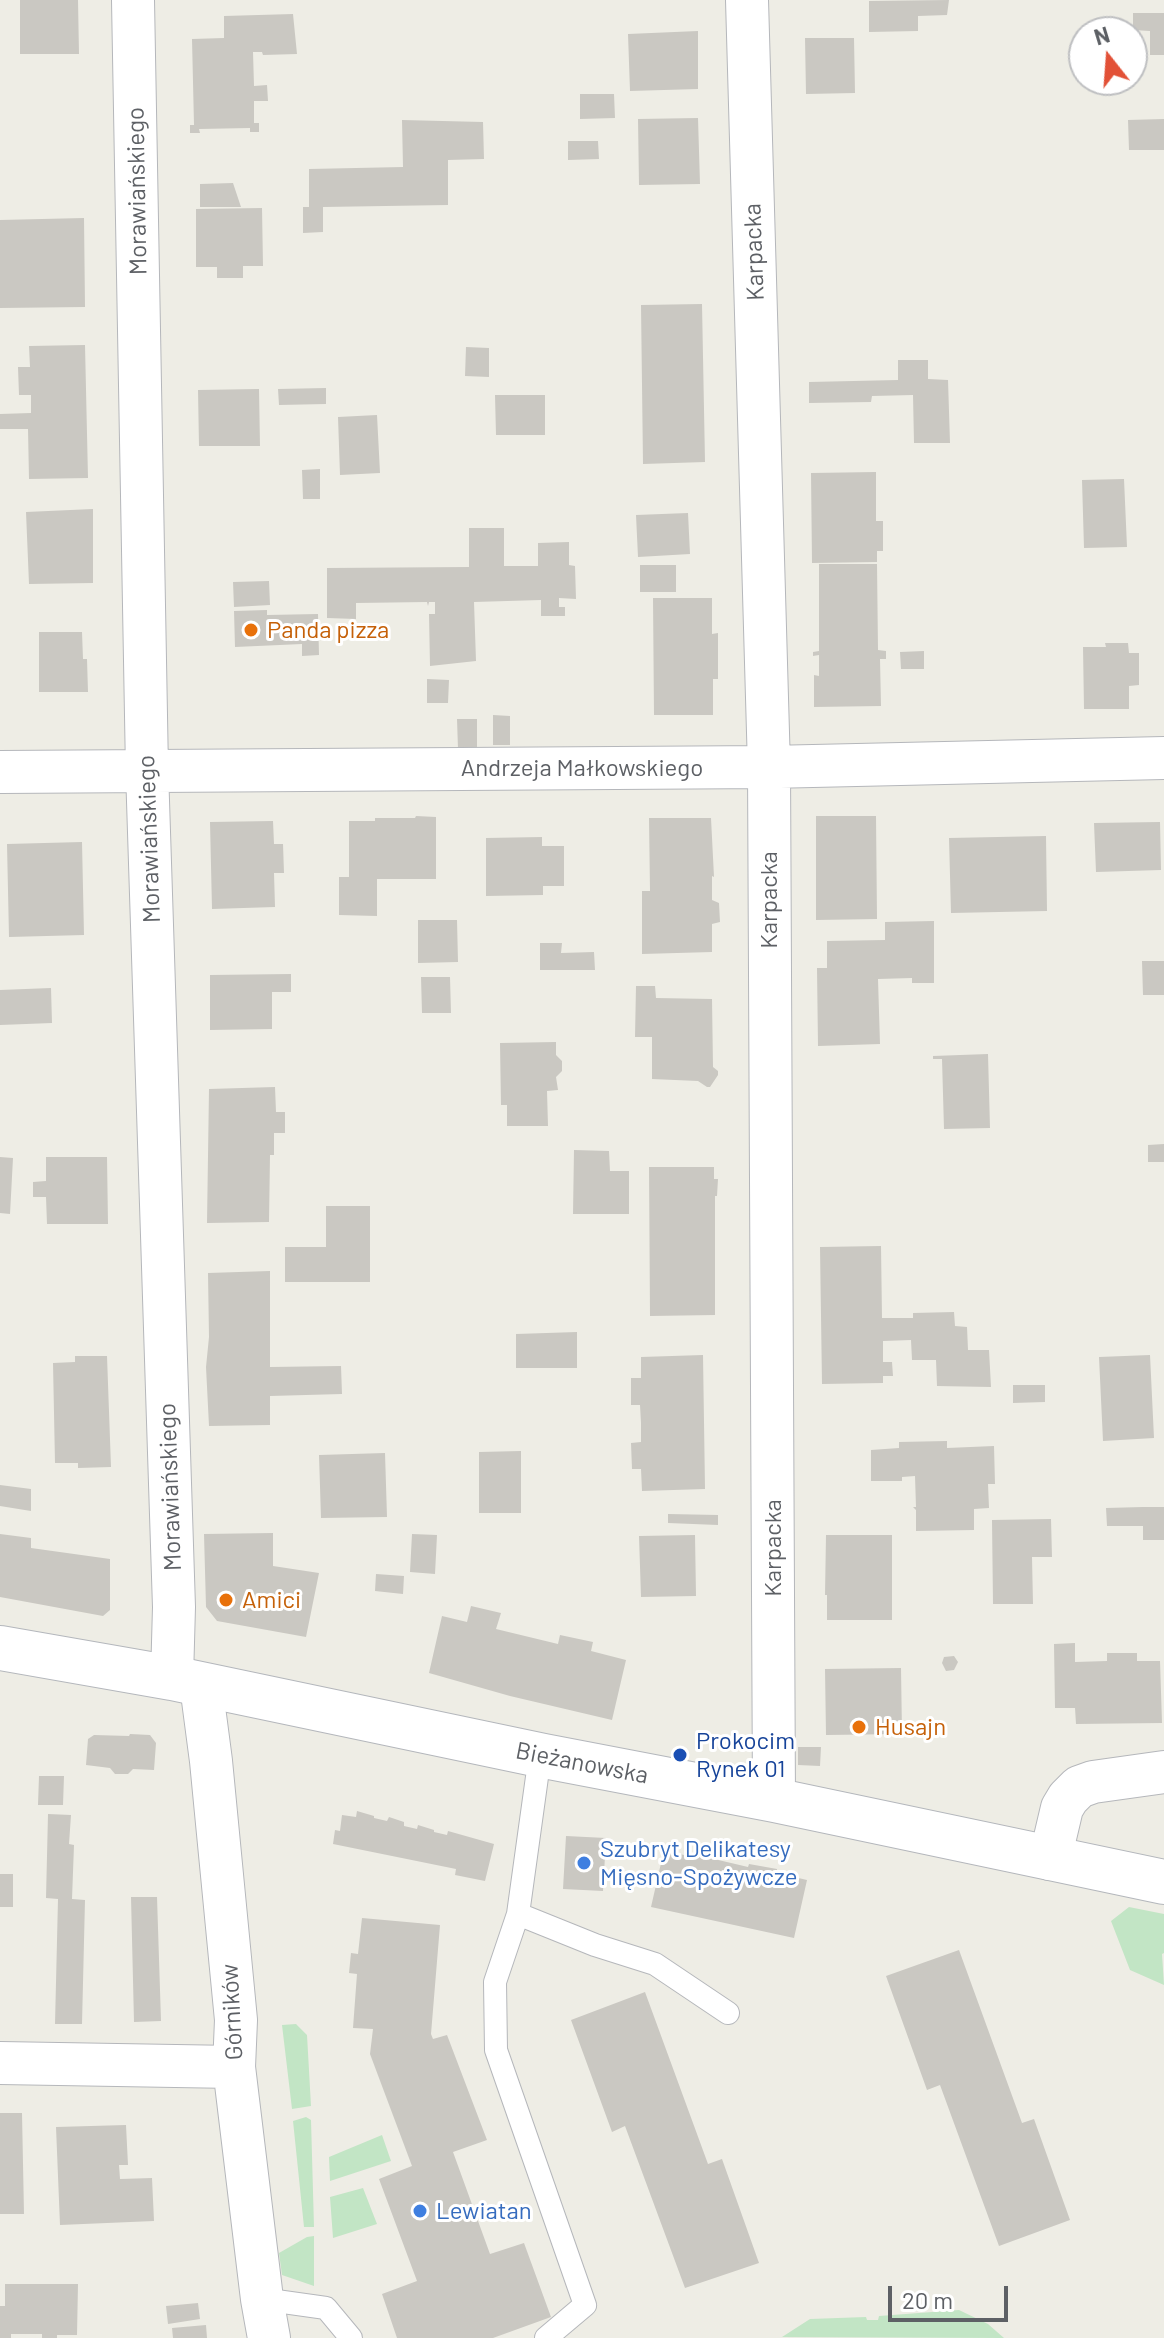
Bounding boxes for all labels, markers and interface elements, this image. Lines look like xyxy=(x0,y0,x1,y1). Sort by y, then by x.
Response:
north arrow xyxy=(1068,16,1148,96)
text: N xyxy=(1091,20,1112,50)
street label: Morawiańskiego xyxy=(121,107,153,275)
street label: Karpacka xyxy=(738,203,770,301)
place label: Panda pizza xyxy=(267,616,389,644)
marker: Panda pizza xyxy=(242,621,260,639)
street label: Andrzeja Małkowskiego xyxy=(461,754,703,782)
street label: Morawiańskiego xyxy=(132,755,166,923)
street label: Karpacka xyxy=(755,851,783,949)
street label: Morawiańskiego xyxy=(153,1403,187,1571)
street label: Karpacka xyxy=(759,1499,787,1597)
place label: Amici xyxy=(242,1586,301,1614)
marker: Amici xyxy=(217,1591,235,1609)
place label: Husajn xyxy=(875,1713,946,1741)
marker: Husajn xyxy=(850,1718,868,1736)
place label: Prokocim Rynek 01 xyxy=(696,1727,795,1783)
street label: Bieżanowska xyxy=(513,1736,651,1790)
marker: Prokocim Rynek 01 xyxy=(671,1746,689,1764)
place label: Szubryt Delikatesy Mięsno-Spożywcze xyxy=(600,1835,798,1891)
marker: Szubryt Delikatesy Mięsno-Spożywcze xyxy=(575,1854,593,1872)
street label: Górników xyxy=(215,1963,249,2061)
place label: Lewiatan xyxy=(436,2197,532,2225)
marker: Lewiatan xyxy=(411,2202,429,2220)
scale bar xyxy=(892,2270,1012,2320)
text: 20 m xyxy=(902,2285,953,2314)

